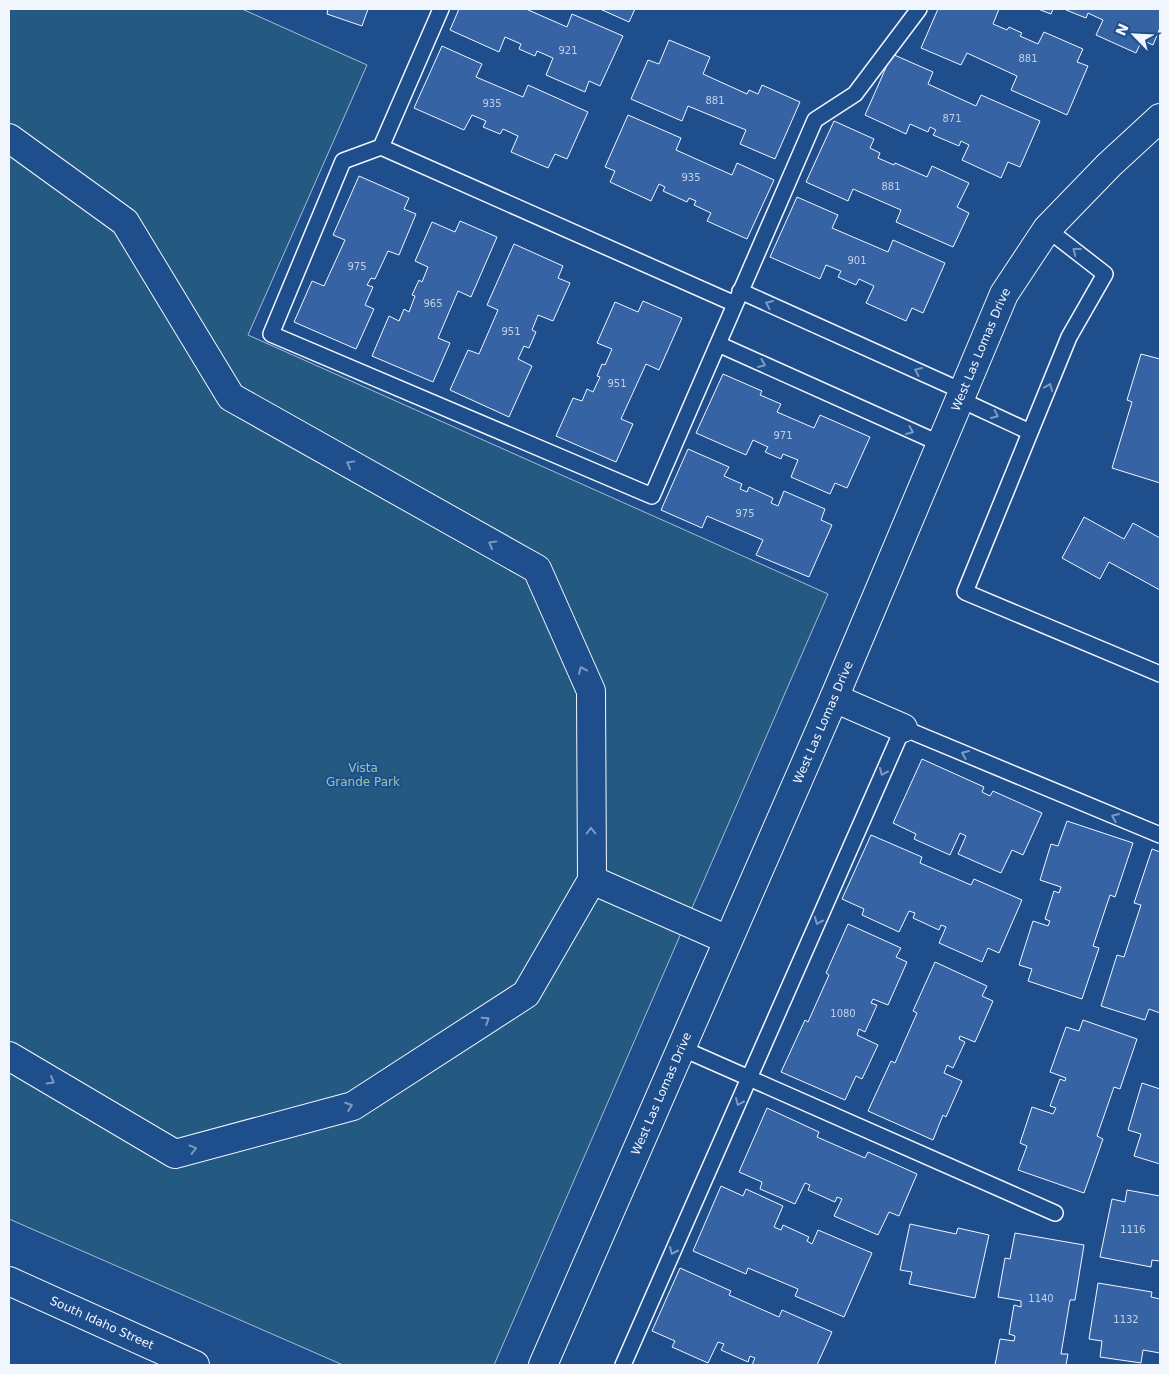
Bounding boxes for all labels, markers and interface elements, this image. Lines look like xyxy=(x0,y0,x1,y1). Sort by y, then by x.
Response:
north arrow xyxy=(1109,10,1159,60)
text: N xyxy=(1112,21,1132,38)
house number: 921 xyxy=(558,45,578,56)
house number: 881 xyxy=(1018,53,1038,64)
house number: 881 xyxy=(705,95,725,106)
house number: 935 xyxy=(482,98,502,109)
house number: 871 xyxy=(942,113,962,124)
house number: 935 xyxy=(681,172,701,183)
house number: 881 xyxy=(881,181,901,192)
one-way arrow xyxy=(1073,249,1082,257)
house number: 901 xyxy=(847,255,867,266)
house number: 975 xyxy=(347,261,367,272)
street label: West Las Lomas Drive xyxy=(949,285,1013,413)
house number: 965 xyxy=(423,298,443,309)
one-way arrow xyxy=(765,300,774,311)
house number: 951 xyxy=(501,326,521,337)
one-way arrow xyxy=(757,357,766,368)
one-way arrow xyxy=(914,367,923,377)
house number: 951 xyxy=(607,378,627,389)
one-way arrow xyxy=(1043,383,1053,391)
one-way arrow xyxy=(990,409,999,420)
one-way arrow xyxy=(905,424,914,435)
house number: 971 xyxy=(773,430,793,441)
one-way arrow xyxy=(347,460,356,470)
house number: 975 xyxy=(735,508,755,519)
one-way arrow xyxy=(489,540,498,550)
street label: West Las Lomas Drive xyxy=(790,659,856,786)
one-way arrow xyxy=(577,666,588,675)
one-way arrow xyxy=(961,750,970,760)
park label: Vista Grande Park xyxy=(326,761,400,789)
one-way arrow xyxy=(879,767,890,776)
one-way arrow xyxy=(1111,812,1120,823)
one-way arrow xyxy=(586,827,596,834)
one-way arrow xyxy=(813,916,824,925)
house number: 1080 xyxy=(830,1008,856,1019)
one-way arrow xyxy=(481,1017,490,1026)
street label: West Las Lomas Drive xyxy=(628,1030,694,1157)
one-way arrow xyxy=(45,1074,54,1084)
one-way arrow xyxy=(734,1097,745,1106)
one-way arrow xyxy=(344,1102,353,1112)
one-way arrow xyxy=(188,1145,196,1155)
house number: 1116 xyxy=(1120,1224,1146,1235)
one-way arrow xyxy=(669,1246,680,1255)
street label: South Idaho Street xyxy=(48,1293,156,1353)
house number: 1140 xyxy=(1028,1293,1054,1304)
house number: 1132 xyxy=(1113,1314,1139,1325)

